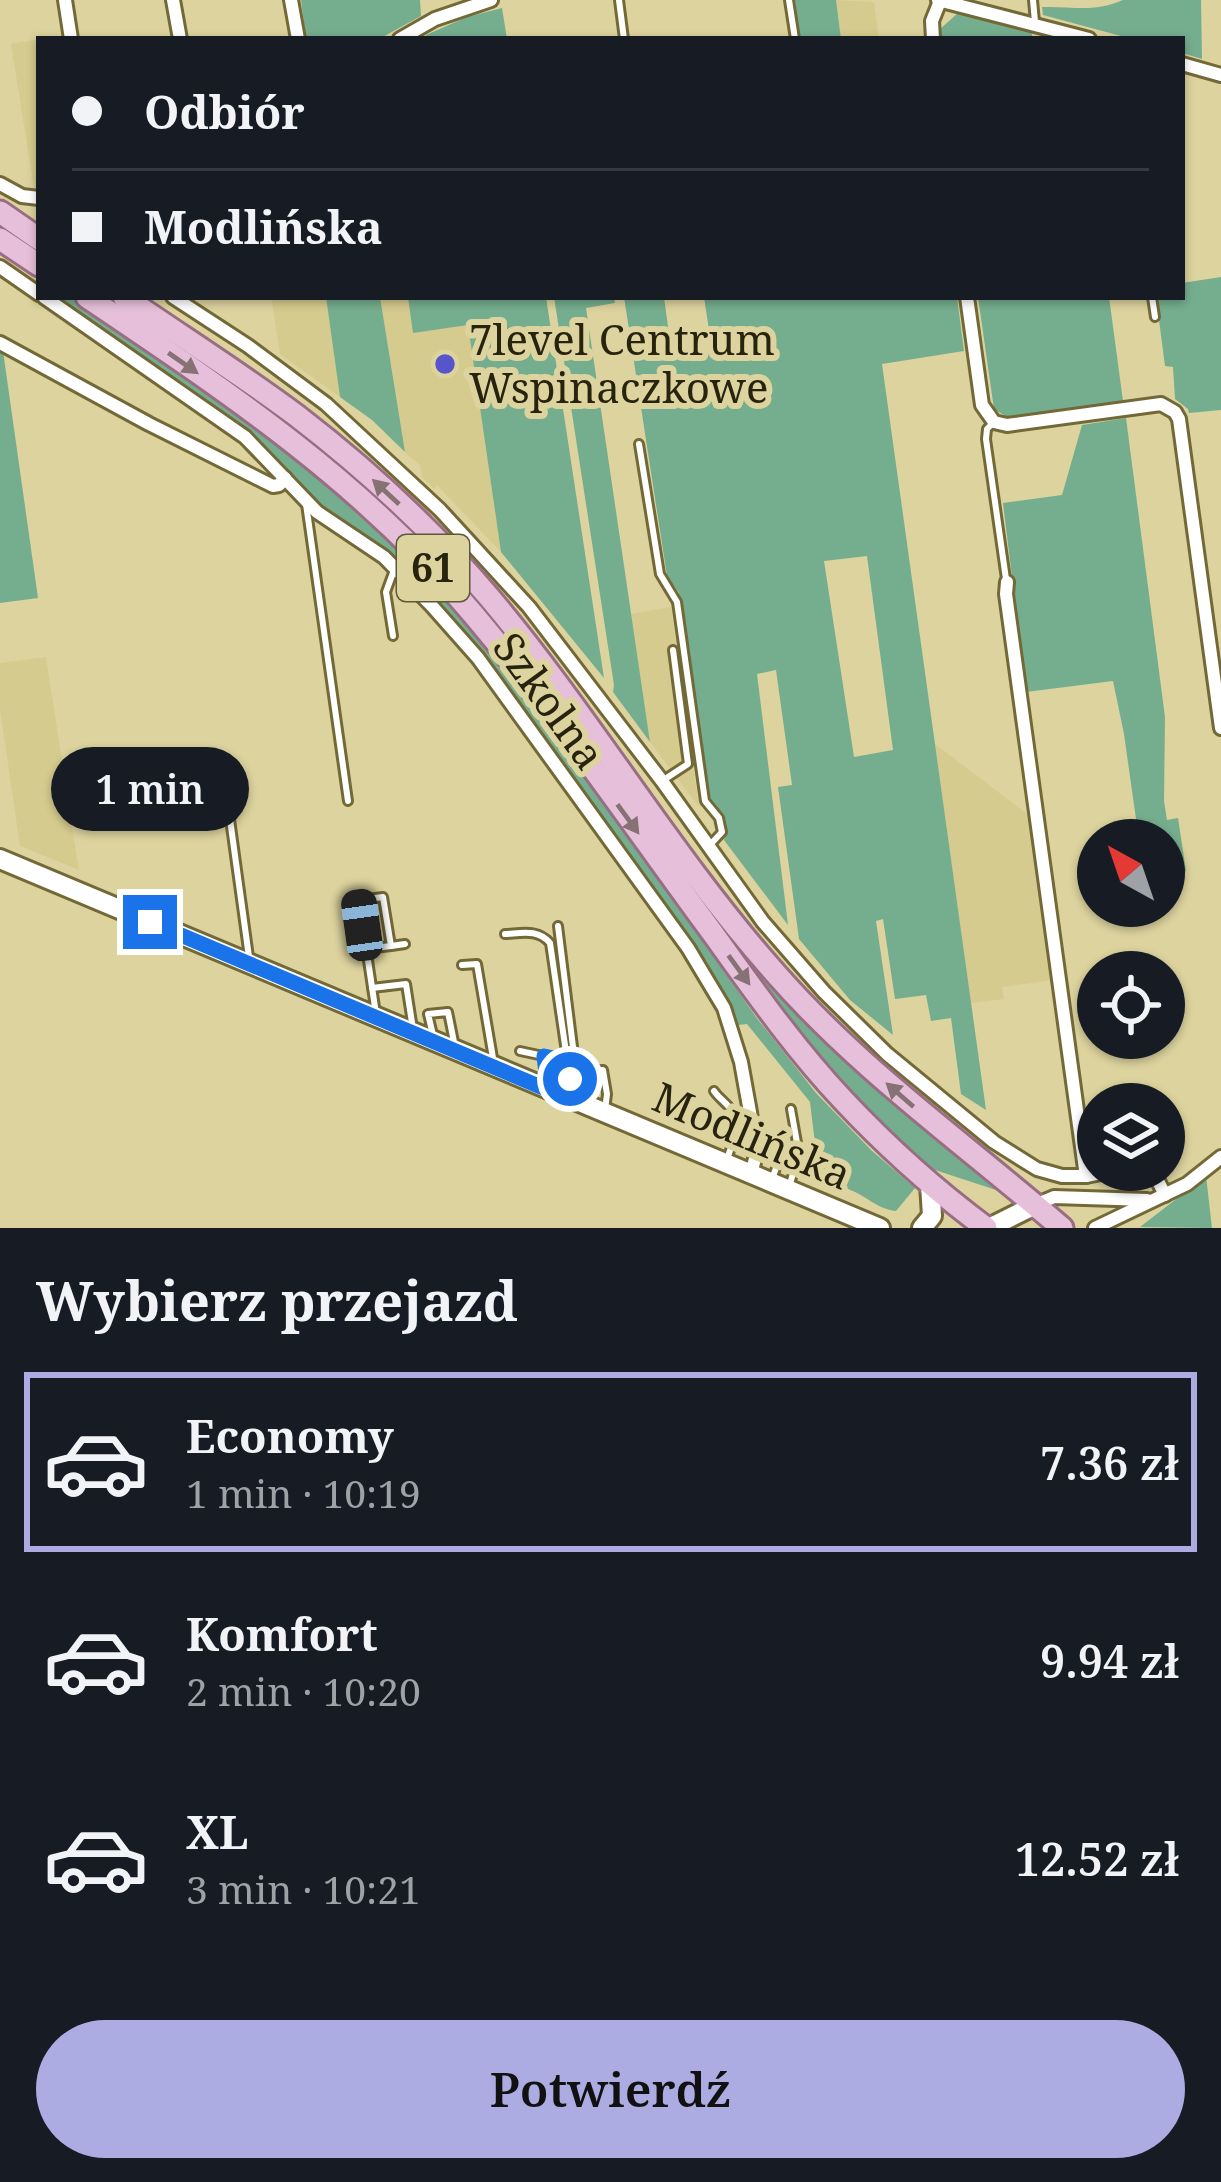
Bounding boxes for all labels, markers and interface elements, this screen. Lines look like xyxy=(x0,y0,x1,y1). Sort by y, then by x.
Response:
text: Odbiór xyxy=(144,81,305,142)
text: Modlińska xyxy=(144,196,383,257)
place label: 7level Centrum Wspinaczkowe xyxy=(469,310,775,415)
one-way arrow xyxy=(167,351,200,374)
marker: 7level Centrum Wspinaczkowe xyxy=(432,351,458,377)
one-way arrow xyxy=(371,479,400,507)
road number: 61 xyxy=(397,535,469,601)
street label: Szkolna xyxy=(481,620,619,780)
callout: 1 min xyxy=(51,748,249,832)
text: 1 min xyxy=(96,762,204,815)
one-way arrow xyxy=(616,803,639,835)
north arrow xyxy=(1077,819,1185,927)
map controls xyxy=(1077,819,1185,1191)
car xyxy=(339,887,385,963)
route end xyxy=(123,895,177,949)
button: locate xyxy=(1077,951,1185,1059)
one-way arrow xyxy=(726,954,750,986)
route start xyxy=(543,1052,597,1106)
street label: Modlińska xyxy=(645,1067,860,1202)
one-way arrow xyxy=(885,1082,915,1109)
button: layers xyxy=(1077,1083,1185,1191)
text: Wybierz przejazd xyxy=(36,1263,518,1337)
text: Economy xyxy=(186,1405,394,1466)
icon: car xyxy=(42,1408,150,1516)
text: 7.36 zł xyxy=(1040,1432,1179,1493)
text: 1 min · 10:19 xyxy=(186,1466,421,1519)
text: Komfort xyxy=(186,1603,378,1664)
icon: car xyxy=(42,1606,150,1714)
text: 9.94 zł xyxy=(1040,1630,1179,1691)
text: 2 min · 10:20 xyxy=(186,1664,421,1717)
text: XL xyxy=(186,1801,248,1862)
icon: car xyxy=(42,1804,150,1912)
text: 12.52 zł xyxy=(1015,1828,1179,1889)
text: 3 min · 10:21 xyxy=(186,1862,421,1915)
button: Potwierdź xyxy=(36,2020,1185,2158)

